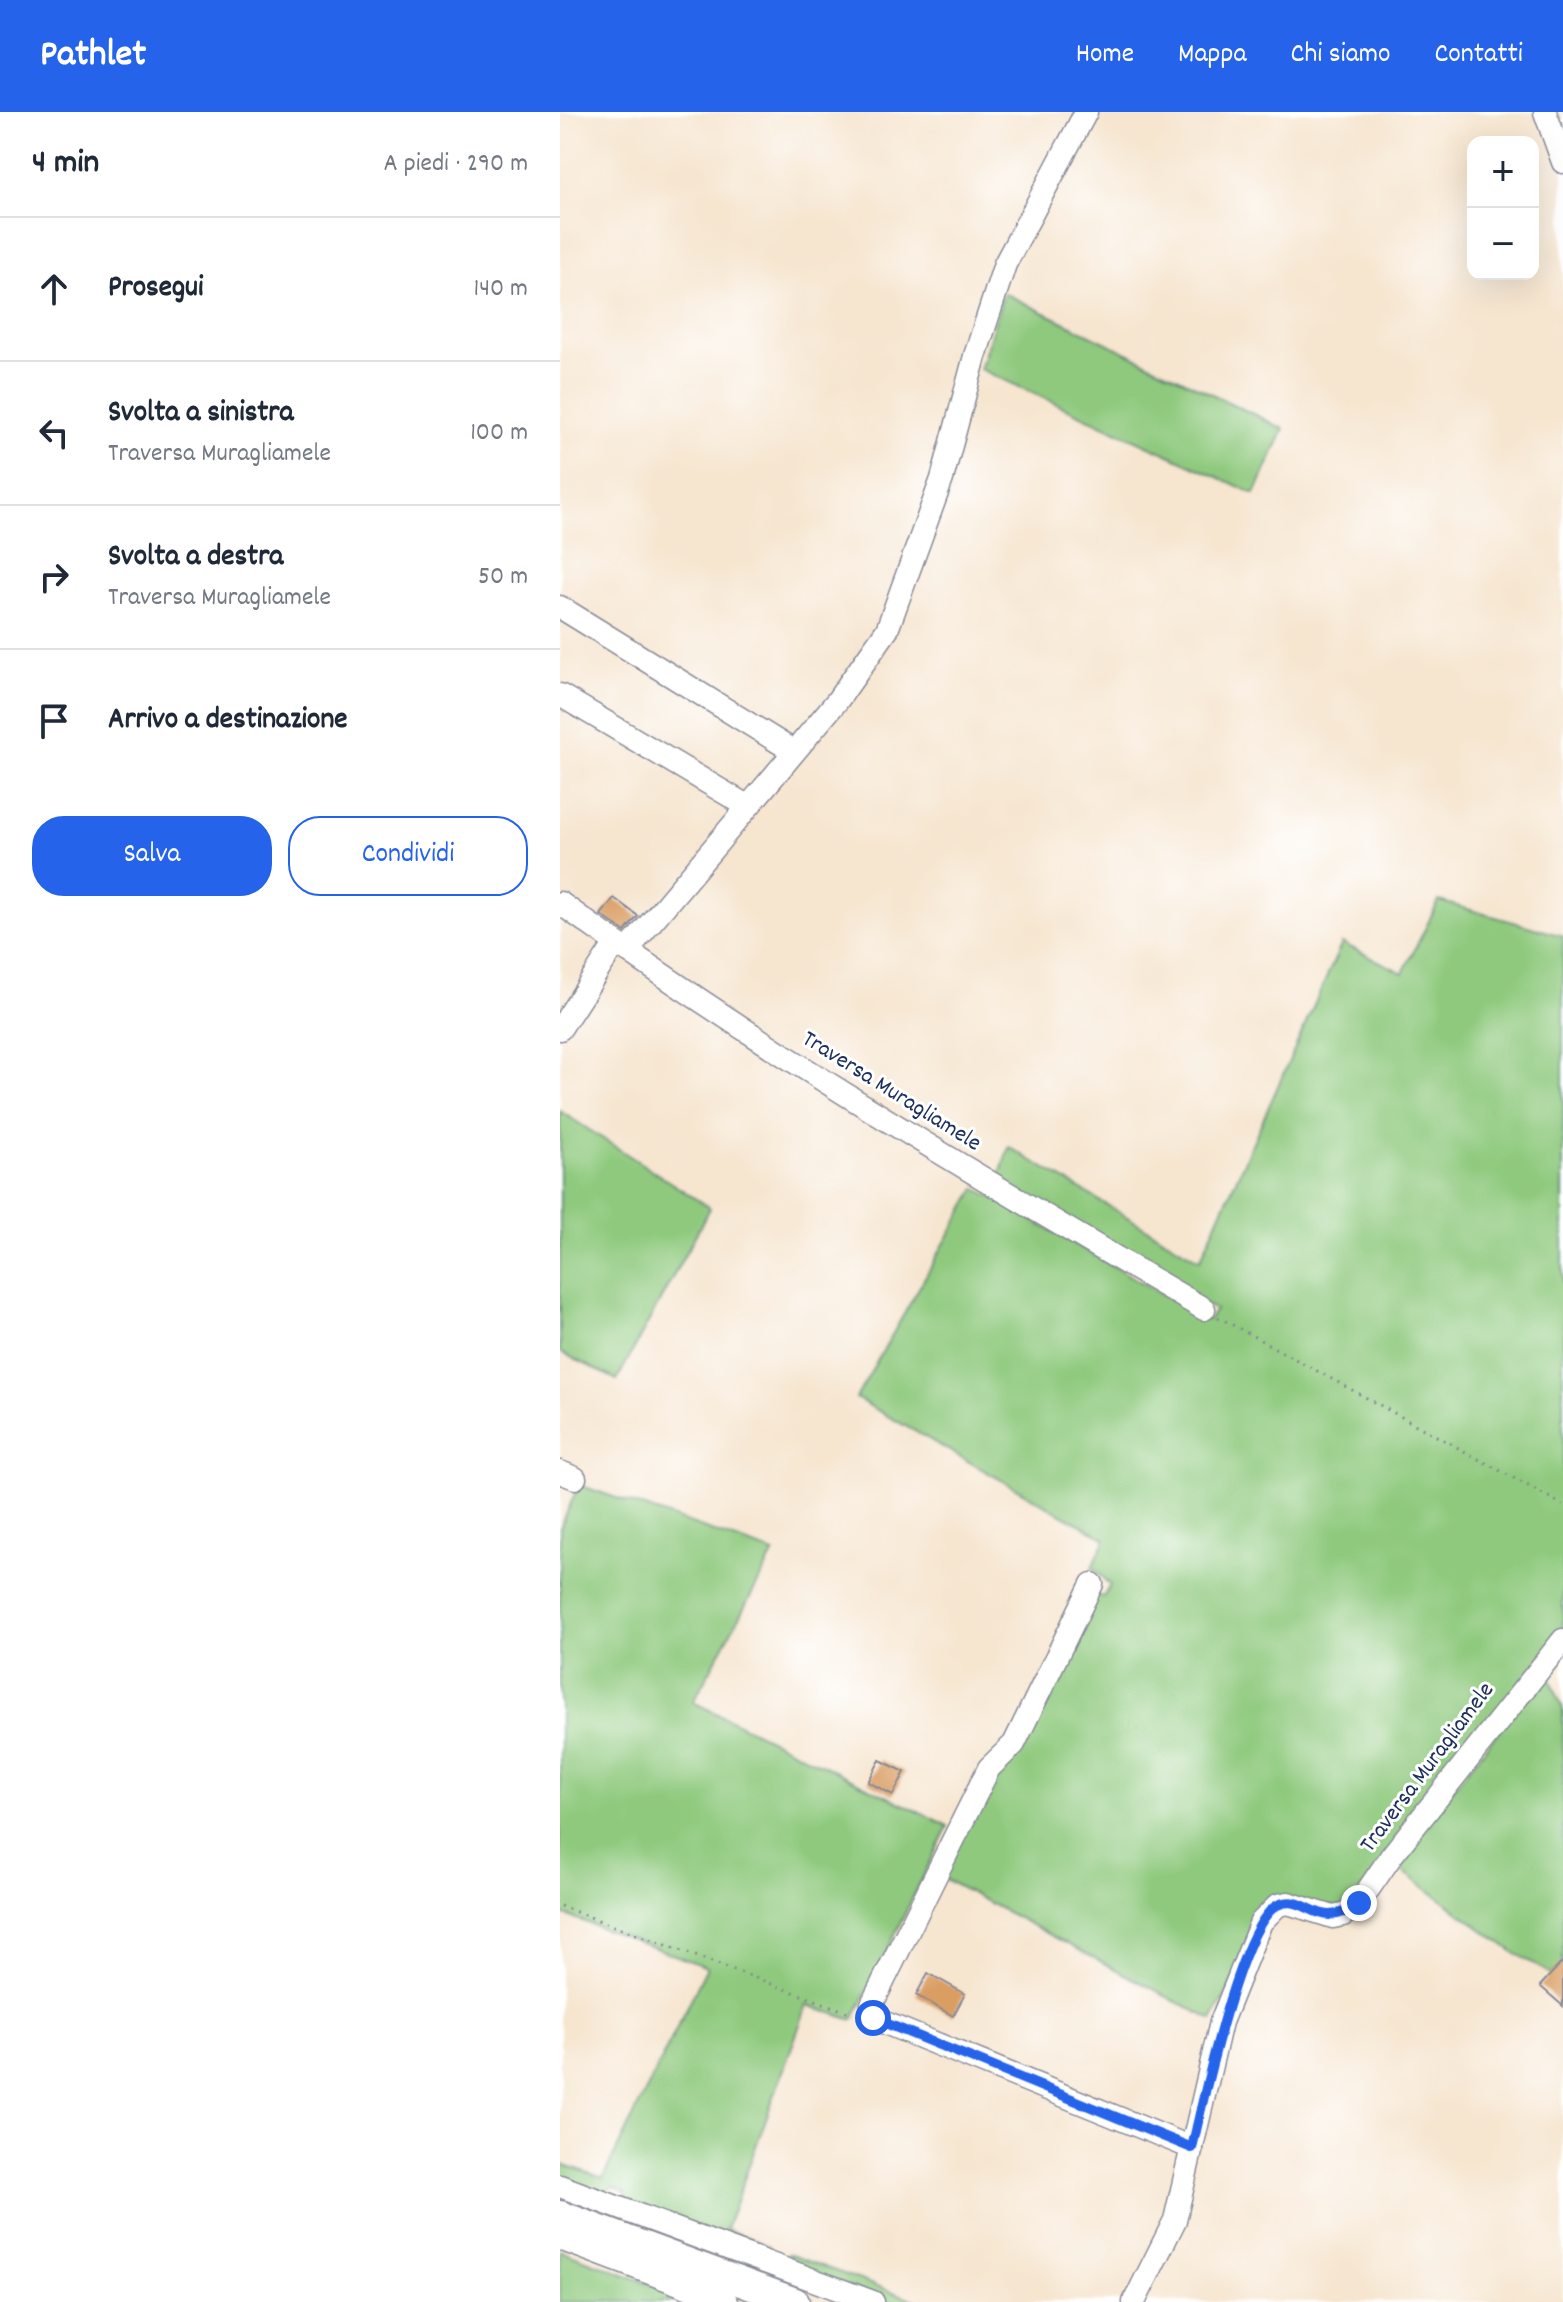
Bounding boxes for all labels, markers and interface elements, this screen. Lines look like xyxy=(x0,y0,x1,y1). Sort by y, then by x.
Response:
text: Pathlet xyxy=(40,29,146,84)
text: Home xyxy=(1076,36,1134,76)
text: Mappa xyxy=(1178,36,1247,76)
text: Chi siamo xyxy=(1291,36,1391,76)
text: Contatti xyxy=(1435,36,1523,76)
map controls xyxy=(1467,136,1539,280)
button: + xyxy=(1467,136,1539,208)
text: 4 min xyxy=(32,140,99,189)
text: A piedi · 290 m xyxy=(384,146,528,183)
button: − xyxy=(1467,208,1539,280)
icon: ahead xyxy=(32,267,76,311)
text: Prosegui xyxy=(108,268,204,311)
text: 140 m xyxy=(474,271,528,308)
text: Svolta a sinistra xyxy=(108,393,294,436)
icon: left xyxy=(32,411,76,455)
text: 100 m xyxy=(470,415,528,452)
text: Traversa Muragliamele xyxy=(108,436,331,473)
text: Svolta a destra xyxy=(108,537,283,580)
icon: right xyxy=(32,555,76,599)
text: 50 m xyxy=(478,559,528,596)
text: Traversa Muragliamele xyxy=(108,580,331,617)
icon: arrive xyxy=(32,699,76,743)
text: Arrivo a destinazione xyxy=(108,700,348,743)
button: Salva xyxy=(32,816,272,896)
button: Condividi xyxy=(288,816,528,896)
street label: Traversa Muragliamele xyxy=(795,1023,987,1161)
street label: Traversa Muragliamele xyxy=(1352,1676,1504,1860)
route end xyxy=(1341,1885,1377,1921)
route start xyxy=(855,2000,891,2036)

